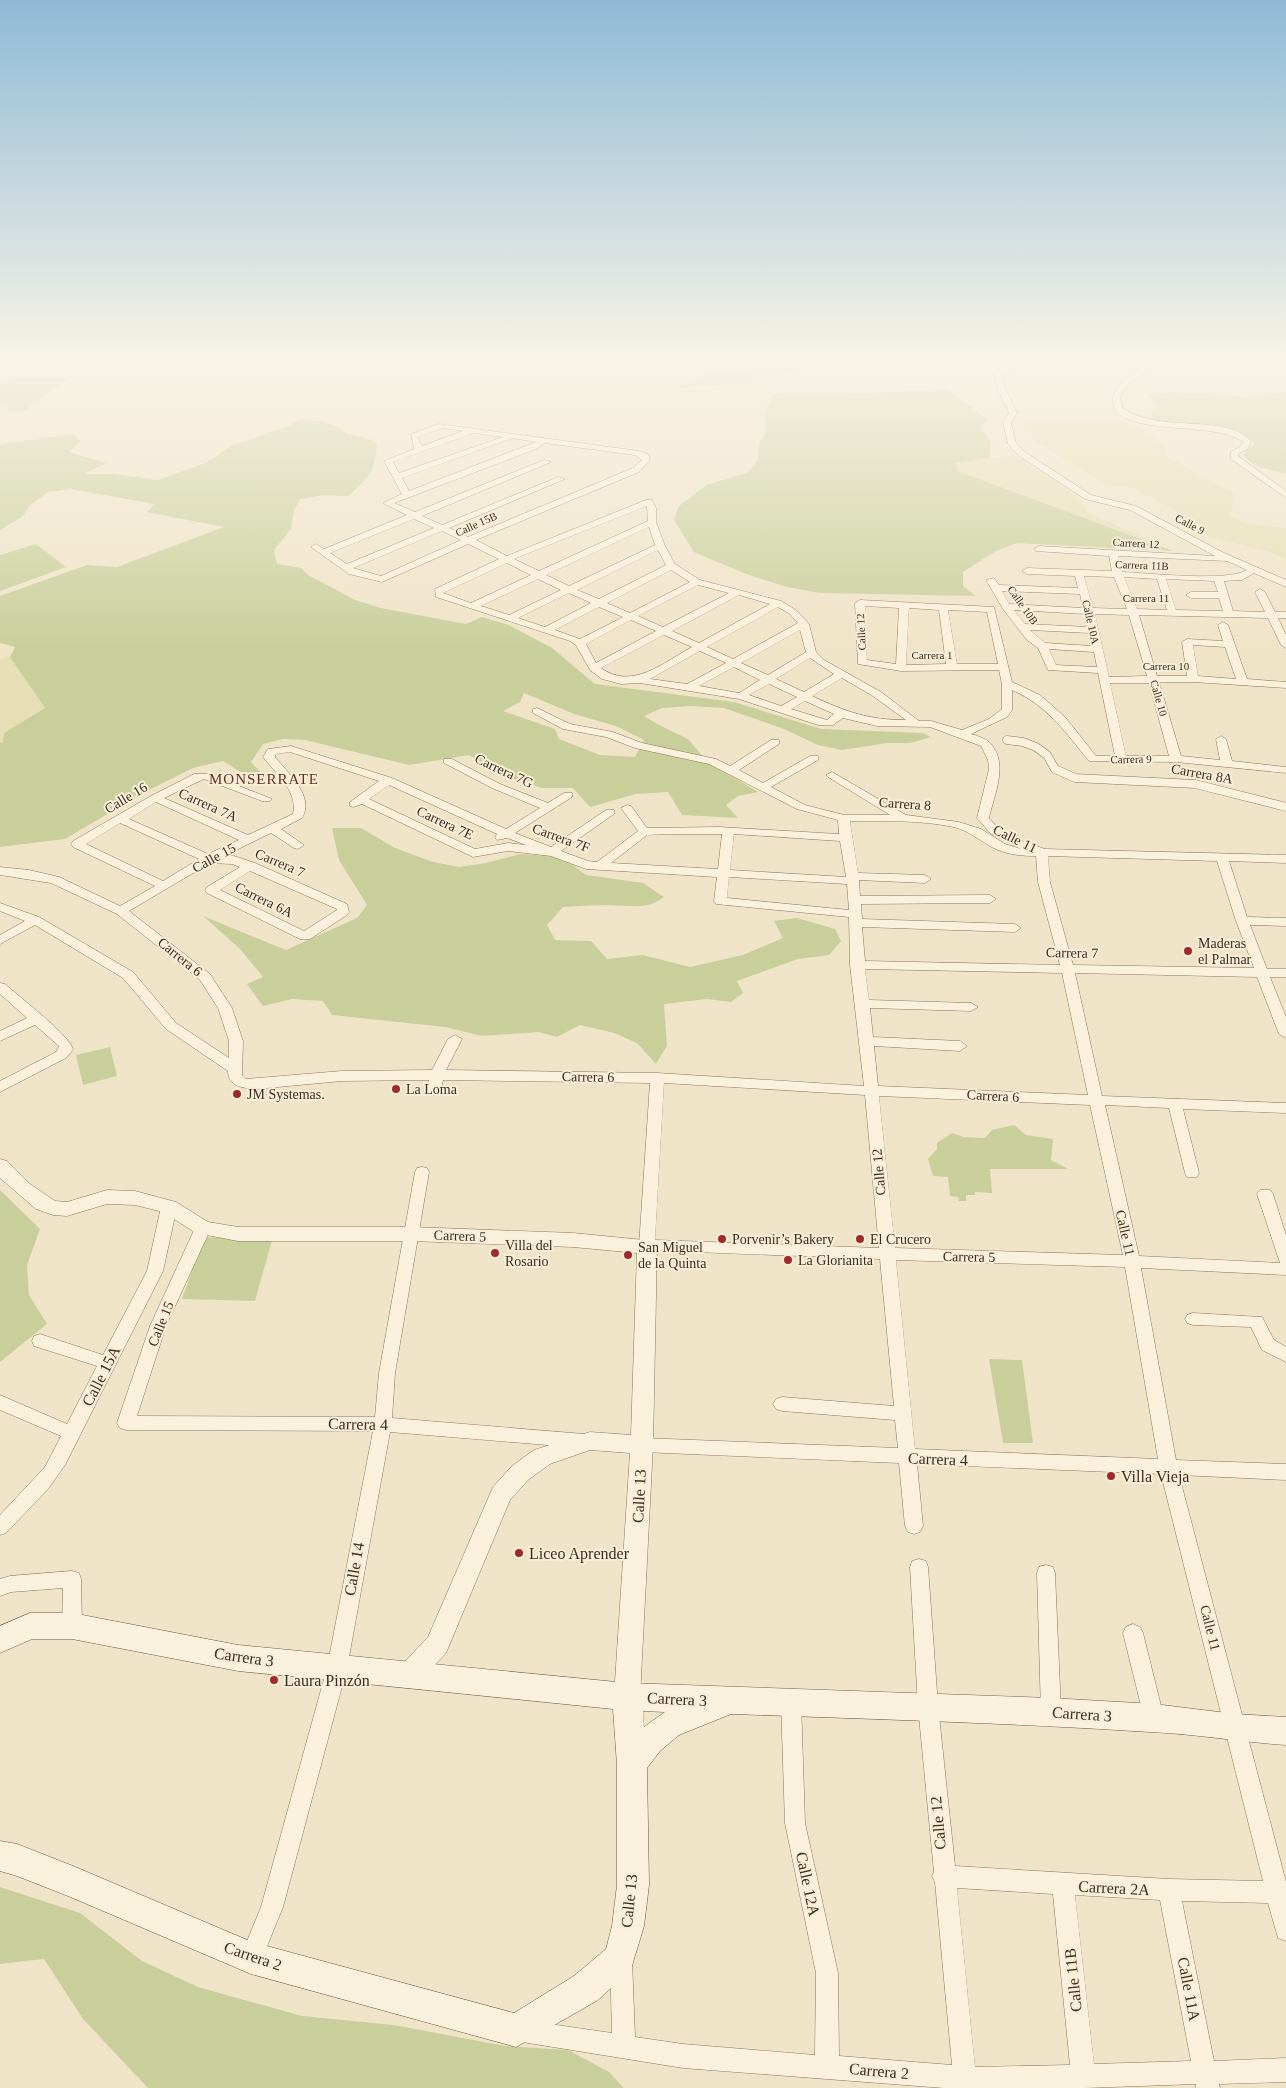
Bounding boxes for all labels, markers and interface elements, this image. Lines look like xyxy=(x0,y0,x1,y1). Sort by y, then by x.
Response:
street label: Calle 15B xyxy=(453,510,499,538)
street label: Calle 9 xyxy=(1173,512,1207,537)
street label: Carrera 12 xyxy=(1112,536,1160,550)
street label: Carrera 11B xyxy=(1115,558,1169,572)
street label: Calle 10B xyxy=(1005,583,1041,627)
street label: Carrera 11 xyxy=(1123,592,1169,604)
street label: Calle 10A xyxy=(1080,599,1102,645)
street label: Calle 12 xyxy=(854,613,868,651)
street label: Carrera 1 xyxy=(911,649,953,661)
street label: Carrera 10 xyxy=(1143,660,1190,672)
street label: Calle 10 xyxy=(1148,679,1170,718)
street label: Carrera 7G xyxy=(472,751,536,791)
street label: Carrera 9 xyxy=(1110,753,1152,765)
street label: Carrera 8A xyxy=(1170,761,1235,787)
district label: MONSERRATE xyxy=(209,771,319,787)
street label: Calle 16 xyxy=(102,779,150,817)
street label: Carrera 7A xyxy=(176,785,240,825)
street label: Carrera 8 xyxy=(878,795,932,813)
street label: Carrera 7E xyxy=(414,803,476,843)
street label: Carrera 7F xyxy=(530,821,592,855)
street label: Calle 11 xyxy=(991,822,1039,856)
street label: Calle 15 xyxy=(190,840,238,876)
street label: Carrera 7 xyxy=(253,846,307,880)
street label: Carrera 6A xyxy=(233,880,296,921)
street label: Carrera 6 xyxy=(155,935,205,979)
place label: Maderas el Palmar xyxy=(1198,936,1252,967)
street label: Carrera 7 xyxy=(1046,945,1098,961)
marker: Maderas el Palmar xyxy=(1182,945,1194,957)
street label: Carrera 6 xyxy=(562,1069,614,1085)
place label: La Loma xyxy=(406,1082,458,1097)
marker: La Loma xyxy=(390,1083,402,1095)
place label: JM Systemas. xyxy=(247,1087,325,1102)
street label: Carrera 6 xyxy=(966,1087,1020,1105)
marker: JM Systemas. xyxy=(231,1088,243,1100)
street label: Calle 12 xyxy=(869,1148,889,1196)
street label: Calle 11 xyxy=(1112,1209,1138,1257)
street label: Carrera 5 xyxy=(434,1228,486,1244)
place label: Porvenir’s Bakery xyxy=(732,1232,834,1247)
place label: El Crucero xyxy=(870,1232,931,1247)
marker: Porvenir’s Bakery xyxy=(716,1233,728,1245)
marker: El Crucero xyxy=(854,1233,866,1245)
place label: Villa del Rosario xyxy=(505,1238,553,1269)
place label: San Miguel de la Quinta xyxy=(638,1240,707,1271)
marker: Villa del Rosario xyxy=(489,1247,501,1259)
marker: San Miguel de la Quinta xyxy=(622,1249,634,1261)
street label: Carrera 5 xyxy=(943,1249,995,1265)
place label: La Glorianita xyxy=(798,1253,874,1268)
marker: La Glorianita xyxy=(782,1254,794,1266)
street label: Calle 15 xyxy=(145,1299,177,1349)
street label: Calle 15A xyxy=(79,1343,124,1409)
street label: Carrera 4 xyxy=(328,1415,388,1433)
street label: Carrera 4 xyxy=(908,1449,968,1469)
place label: Villa Vieja xyxy=(1121,1468,1189,1486)
street label: Calle 13 xyxy=(629,1469,649,1523)
marker: Villa Vieja xyxy=(1105,1470,1117,1482)
street label: Calle 14 xyxy=(341,1541,367,1597)
place label: Liceo Aprender xyxy=(529,1545,630,1563)
marker: Liceo Aprender xyxy=(513,1547,525,1559)
street label: Calle 11 xyxy=(1197,1604,1223,1652)
street label: Carrera 3 xyxy=(213,1644,275,1670)
place label: Laura Pinzón xyxy=(284,1672,370,1689)
marker: Laura Pinzón xyxy=(268,1674,280,1686)
street label: Carrera 3 xyxy=(647,1689,707,1709)
street label: Carrera 3 xyxy=(1051,1703,1113,1725)
street label: Calle 12 xyxy=(927,1795,949,1851)
street label: Calle 12A xyxy=(793,1850,823,1918)
street label: Calle 13 xyxy=(618,1873,640,1929)
street label: Carrera 2A xyxy=(1078,1878,1151,1898)
street label: Carrera 2 xyxy=(222,1938,284,1974)
street label: Calle 11B xyxy=(1061,1947,1085,2013)
street label: Calle 11A xyxy=(1174,1956,1204,2023)
street label: Carrera 2 xyxy=(848,2060,910,2082)

